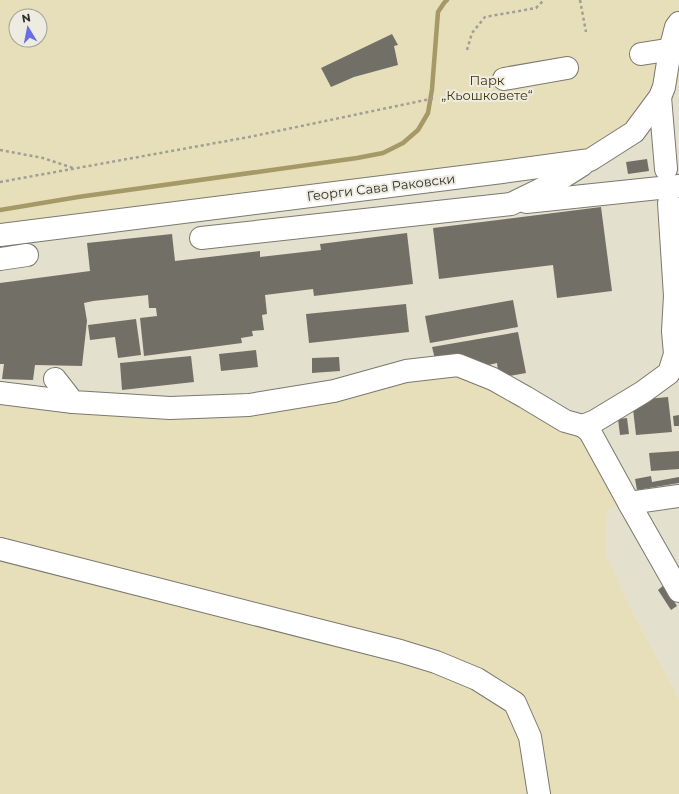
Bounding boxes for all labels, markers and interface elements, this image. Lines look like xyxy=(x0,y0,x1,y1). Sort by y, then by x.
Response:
north arrow xyxy=(8,8,48,48)
text: N xyxy=(21,10,32,26)
park label: Парк „Кьошковете“ xyxy=(441,72,533,103)
street label: Георги Сава Раковски xyxy=(306,170,456,204)

